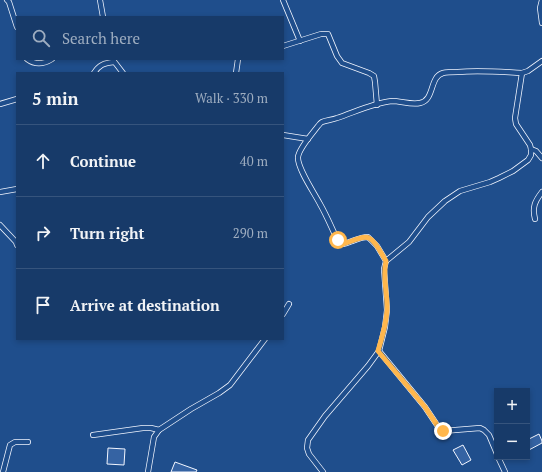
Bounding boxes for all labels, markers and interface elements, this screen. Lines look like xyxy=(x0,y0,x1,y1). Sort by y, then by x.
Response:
search box xyxy=(16,16,284,60)
icon: search xyxy=(30,27,52,49)
text: Search here xyxy=(62,28,140,48)
text: 5 min xyxy=(32,87,79,110)
text: Walk · 330 m xyxy=(195,89,268,107)
icon: ahead xyxy=(32,150,54,172)
text: Continue xyxy=(70,151,136,171)
text: 40 m xyxy=(240,152,268,170)
icon: right xyxy=(32,222,54,244)
text: Turn right xyxy=(70,223,145,243)
text: 290 m xyxy=(233,224,268,242)
route start xyxy=(329,231,347,249)
icon: arrive xyxy=(32,294,54,316)
text: Arrive at destination xyxy=(70,295,220,315)
map controls xyxy=(494,388,530,460)
button: + xyxy=(494,388,530,424)
route end xyxy=(434,422,452,440)
button: − xyxy=(494,424,530,460)

